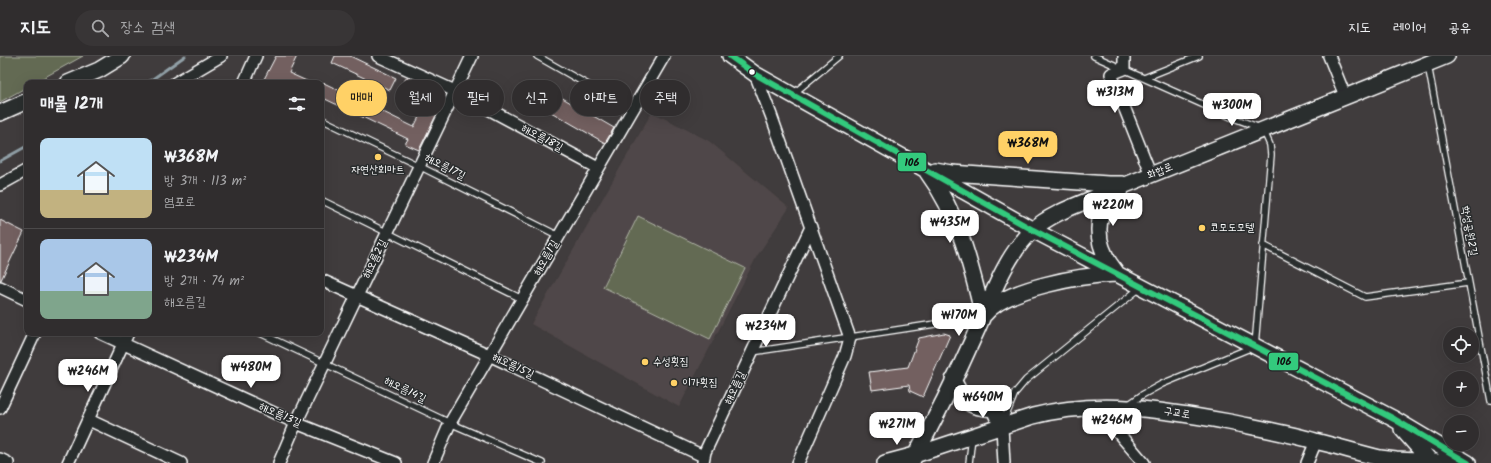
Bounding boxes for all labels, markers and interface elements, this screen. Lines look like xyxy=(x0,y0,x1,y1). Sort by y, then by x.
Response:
search box xyxy=(75,10,355,46)
text: 지도 xyxy=(20,13,51,43)
text: 장소 검색 xyxy=(121,16,175,40)
icon: search xyxy=(89,17,111,39)
text: 지도 xyxy=(1348,17,1371,39)
text: 레이어 xyxy=(1393,17,1426,39)
text: 공유 xyxy=(1448,17,1471,39)
unlabelled marker xyxy=(747,67,757,77)
chip: 매매 xyxy=(336,80,387,116)
chip: 월세 xyxy=(395,80,445,116)
chip: 필터 xyxy=(453,80,504,116)
chip: 신규 xyxy=(512,80,562,116)
chip: 아파트 xyxy=(570,80,632,116)
chip: 주택 xyxy=(640,80,690,116)
pin: ₩313M xyxy=(1087,80,1143,114)
text: ₩313M xyxy=(1096,82,1134,103)
text: 매물 12개 xyxy=(40,91,103,118)
icon: filters xyxy=(286,93,308,115)
pin: ₩300M xyxy=(1204,93,1260,127)
text: ₩300M xyxy=(1212,95,1252,116)
street label: 해오름18길 xyxy=(518,119,566,157)
pin: ₩368M xyxy=(1000,131,1056,165)
text: ₩368M xyxy=(1007,133,1049,154)
text: ₩368M xyxy=(164,144,218,171)
street label: 해오름17길 xyxy=(421,149,469,185)
marker: 자연산회마트 xyxy=(373,152,383,162)
line badge: 106 xyxy=(897,152,927,172)
icon: home xyxy=(72,154,120,202)
text: 106 xyxy=(905,154,919,172)
street label: 화합로 xyxy=(1144,158,1176,184)
place label: 자연산회마트 xyxy=(351,161,405,179)
text: 방 3개 · 113 m² xyxy=(164,171,246,192)
text: 염포로 xyxy=(164,192,195,213)
pin: ₩220M xyxy=(1085,193,1141,227)
text: ₩220M xyxy=(1092,195,1134,216)
street label: 학성공원2길 xyxy=(1456,204,1482,258)
pin: ₩435M xyxy=(922,210,978,244)
text: ₩435M xyxy=(930,212,970,233)
place label: 코모도모텔 xyxy=(1210,219,1254,237)
marker: 코모도모텔 xyxy=(1197,223,1207,233)
street label: 해오름2길 xyxy=(358,236,392,282)
street label: 해오름1길 xyxy=(528,237,564,279)
text: ₩234M xyxy=(164,244,218,271)
icon: home xyxy=(72,255,120,303)
text: 방 2개 · 74 m² xyxy=(164,271,244,292)
text: 해오름길 xyxy=(164,292,206,313)
pin: ₩170M xyxy=(931,303,987,337)
text: ₩170M xyxy=(941,305,977,326)
pin: ₩234M xyxy=(738,314,794,348)
text: ₩234M xyxy=(745,316,787,337)
map controls xyxy=(1443,327,1479,451)
button: locate xyxy=(1443,327,1479,363)
street label: 해오름15길 xyxy=(489,348,537,384)
line badge: 106 xyxy=(1268,352,1299,371)
place label: 수성횟집 xyxy=(653,353,688,371)
text: 106 xyxy=(1277,353,1291,371)
pin: ₩480M xyxy=(223,355,279,389)
text: ₩480M xyxy=(231,357,271,378)
marker: 수성횟집 xyxy=(640,357,650,367)
pin: ₩246M xyxy=(60,359,116,393)
text: ₩246M xyxy=(67,361,109,382)
street label: 해오름길 xyxy=(719,368,751,408)
button: + xyxy=(1443,371,1479,407)
street label: 해오름14길 xyxy=(381,372,429,408)
place label: 이가횟집 xyxy=(682,374,717,392)
marker: 이가횟집 xyxy=(669,378,679,388)
pin: ₩640M xyxy=(955,385,1011,419)
text: ₩640M xyxy=(963,387,1003,408)
street label: 해오름13길 xyxy=(256,398,304,432)
street label: 구교로 xyxy=(1162,402,1192,424)
pin: ₩246M xyxy=(1084,408,1140,442)
text: ₩246M xyxy=(1091,410,1133,431)
pin: ₩271M xyxy=(869,412,925,446)
text: ₩271M xyxy=(878,414,916,435)
button: − xyxy=(1443,415,1479,451)

